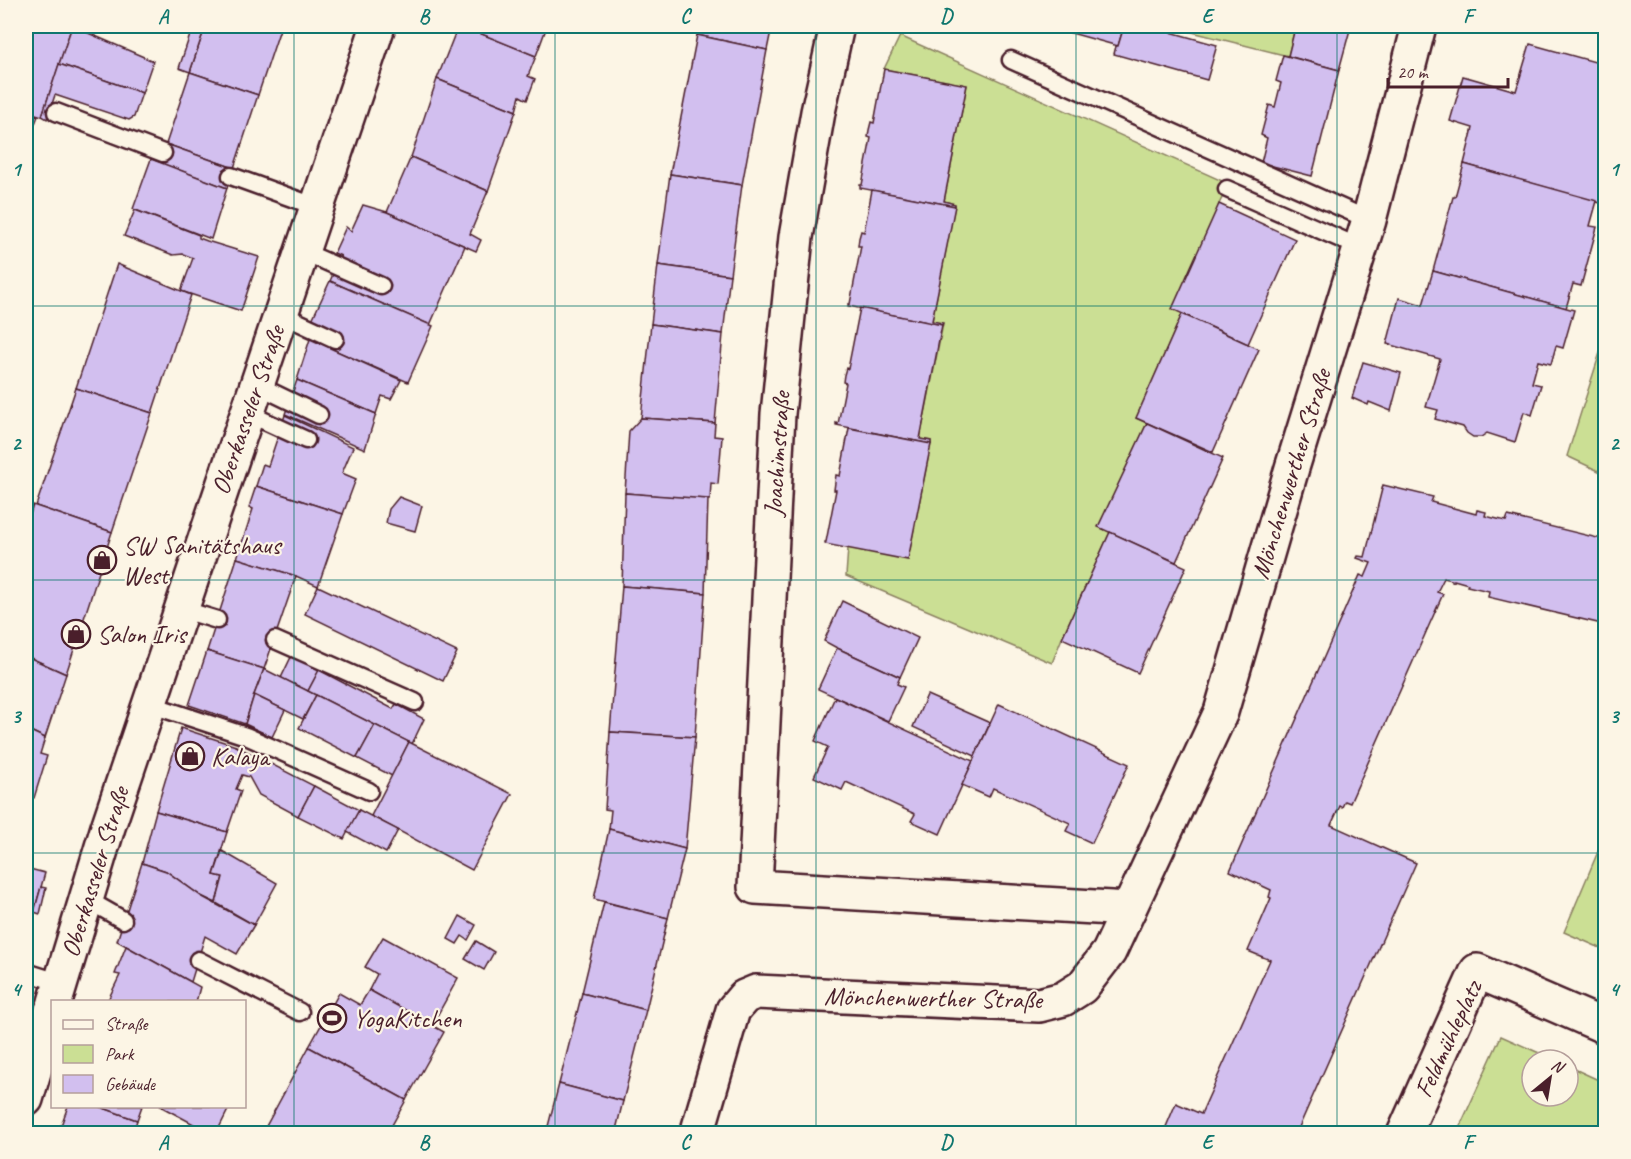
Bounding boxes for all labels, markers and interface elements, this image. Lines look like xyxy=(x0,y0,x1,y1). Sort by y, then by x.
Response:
text: A xyxy=(158,4,170,29)
text: B xyxy=(419,4,431,29)
text: C xyxy=(680,4,692,29)
text: D xyxy=(940,4,954,29)
text: E xyxy=(1202,4,1216,29)
text: F xyxy=(1463,4,1477,29)
scale bar xyxy=(1388,51,1508,89)
text: 20 m xyxy=(1397,61,1430,83)
text: 1 xyxy=(12,157,23,182)
text: 1 xyxy=(1610,157,1621,182)
street label: Oberkasseler Straße xyxy=(204,319,293,499)
street label: Mönchenwerther Straße xyxy=(1243,363,1339,583)
street label: Joachimstraße xyxy=(756,388,798,519)
text: 2 xyxy=(12,431,23,456)
text: 2 xyxy=(1610,431,1621,456)
place label: SW Sanitätshaus West xyxy=(123,529,282,592)
shop icon: SW Sanitätshaus West xyxy=(86,544,118,576)
shop icon: Salon Iris xyxy=(60,618,92,650)
place label: Salon Iris xyxy=(97,618,188,651)
text: 3 xyxy=(12,704,23,729)
text: 3 xyxy=(1610,704,1621,729)
shop icon: Kalaya xyxy=(174,740,206,772)
place label: Kalaya xyxy=(211,740,271,773)
street label: Oberkasseler Straße xyxy=(53,780,137,961)
street label: Feldmühleplatz xyxy=(1407,974,1490,1103)
text: 4 xyxy=(12,977,24,1002)
text: 4 xyxy=(1610,977,1622,1002)
street label: Mönchenwerther Straße xyxy=(824,980,1045,1016)
legend xyxy=(51,1000,246,1108)
sports icon: YogaKitchen xyxy=(316,1002,348,1034)
place label: YogaKitchen xyxy=(353,1002,462,1035)
text: Straße xyxy=(105,1013,149,1035)
text: Park xyxy=(105,1043,135,1065)
north arrow xyxy=(1520,1048,1580,1108)
text: N xyxy=(1548,1055,1569,1079)
text: Gebäude xyxy=(105,1073,156,1095)
text: A xyxy=(158,1130,170,1155)
text: B xyxy=(419,1130,431,1155)
text: C xyxy=(680,1130,692,1155)
text: D xyxy=(940,1130,954,1155)
text: E xyxy=(1202,1130,1216,1155)
text: F xyxy=(1463,1130,1477,1155)

